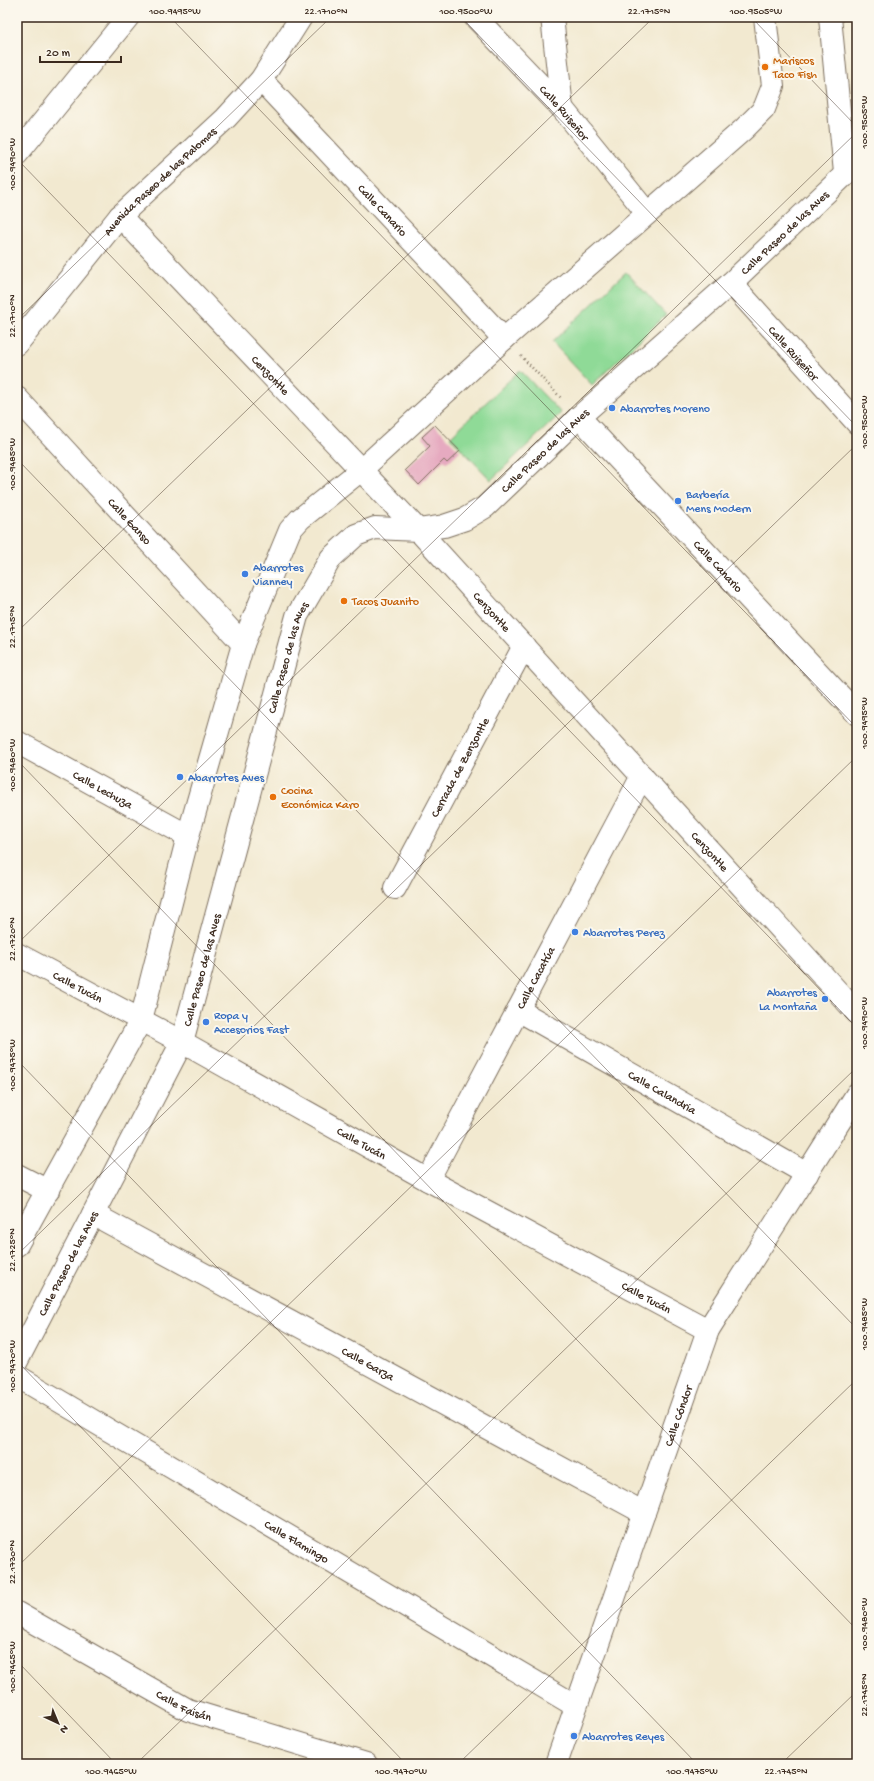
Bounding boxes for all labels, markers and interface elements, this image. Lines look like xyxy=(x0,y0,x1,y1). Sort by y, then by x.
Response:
text: 100.9495°W xyxy=(148,6,201,18)
text: 22.1710°N xyxy=(305,6,348,18)
text: 100.9500°W xyxy=(438,6,493,18)
text: 22.1715°N xyxy=(628,6,671,18)
text: 100.9505°W xyxy=(729,6,783,18)
scale bar xyxy=(40,38,121,64)
text: 20 m xyxy=(46,47,71,61)
place label: Mariscos Taco Fish xyxy=(772,55,818,83)
marker: Mariscos Taco Fish xyxy=(760,62,770,72)
street label: Calle Ruiseñor xyxy=(535,83,592,146)
text: 100.9505°W xyxy=(859,95,871,149)
street label: Avenida Paseo de las Palomas xyxy=(102,125,221,239)
text: 100.9490°W xyxy=(7,138,19,191)
street label: Calle Canario xyxy=(354,182,409,240)
street label: Calle Paseo de las Aves xyxy=(739,188,833,279)
text: 22.1710°N xyxy=(7,294,19,337)
street label: Calle Ruiseñor xyxy=(764,324,822,386)
street label: Cenzontle xyxy=(247,353,292,400)
text: 100.9500°W xyxy=(859,395,871,450)
marker: Abarrotes Moreno xyxy=(607,403,617,413)
place label: Abarrotes Moreno xyxy=(620,403,710,417)
street label: Calle Paseo de las Aves xyxy=(499,406,593,497)
text: 100.9485°W xyxy=(7,438,19,491)
place label: Barbería Mens Modern xyxy=(685,489,752,517)
street label: Calle Ganso xyxy=(104,496,153,548)
marker: Barbería Mens Modern xyxy=(673,496,683,506)
street label: Calle Canario xyxy=(689,538,745,596)
place label: Abarrotes Vianney xyxy=(252,562,304,590)
marker: Abarrotes Vianney xyxy=(240,569,250,579)
street label: Cenzontle xyxy=(469,590,513,636)
marker: Tacos Juanito xyxy=(339,596,349,606)
place label: Tacos Juanito xyxy=(351,596,419,610)
street label: Calle Paseo de las Aves xyxy=(266,599,313,715)
text: 22.1715°N xyxy=(7,605,19,648)
text: 100.9495°W xyxy=(859,697,871,750)
street label: Cerrada de Zenzontle xyxy=(429,715,494,820)
text: 100.9480°W xyxy=(7,738,19,792)
street label: Calle Lechuza xyxy=(69,769,135,813)
marker: Abarrotes Aves xyxy=(175,772,185,782)
place label: Abarrotes Aves xyxy=(188,772,265,786)
place label: Cocina Económica Karo xyxy=(281,785,359,813)
marker: Cocina Económica Karo xyxy=(268,792,278,802)
street label: Cenzontle xyxy=(687,830,731,876)
street label: Calle Paseo de las Aves xyxy=(182,912,225,1028)
text: 22.1720°N xyxy=(7,917,19,961)
marker: Abarrotes Perez xyxy=(570,927,580,937)
place label: Abarrotes Perez xyxy=(583,927,665,941)
street label: Calle Cacatúa xyxy=(515,945,559,1012)
street label: Calle Tucán xyxy=(50,969,104,1007)
place label: Abarrotes La Montaña xyxy=(759,987,818,1015)
marker: Abarrotes La Montaña xyxy=(820,994,830,1004)
text: 100.9490°W xyxy=(859,997,871,1050)
place label: Ropa y Accesorios Fast xyxy=(214,1010,290,1038)
marker: Ropa y Accesorios Fast xyxy=(201,1017,211,1027)
text: 100.9475°W xyxy=(7,1039,19,1092)
street label: Calle Calandria xyxy=(625,1069,698,1119)
street label: Calle Tucán xyxy=(334,1125,388,1164)
street label: Calle Paseo de las Aves xyxy=(36,1209,102,1319)
text: 22.1725°N xyxy=(7,1228,19,1272)
street label: Calle Tucán xyxy=(618,1280,673,1318)
text: 100.9485°W xyxy=(859,1298,871,1351)
text: 100.9470°W xyxy=(7,1339,19,1393)
street label: Calle Garza xyxy=(338,1345,396,1385)
street label: Calle Cóndor xyxy=(663,1382,698,1449)
street label: Calle Flamingo xyxy=(261,1518,331,1568)
text: 22.1730°N xyxy=(7,1539,19,1584)
text: 100.9480°W xyxy=(859,1597,871,1651)
text: 100.9465°W xyxy=(7,1641,19,1694)
text: 22.1745°N xyxy=(859,1673,871,1717)
street label: Calle Faisán xyxy=(153,1688,213,1726)
north arrow xyxy=(38,1703,78,1743)
text: N xyxy=(57,1722,70,1736)
marker: Abarrotes Reyes xyxy=(569,1731,579,1741)
place label: Abarrotes Reyes xyxy=(582,1731,665,1745)
text: 100.9465°W xyxy=(84,1766,137,1778)
text: 100.9470°W xyxy=(374,1766,428,1778)
text: 100.9475°W xyxy=(665,1766,718,1778)
text: 22.1745°N xyxy=(764,1766,808,1778)

